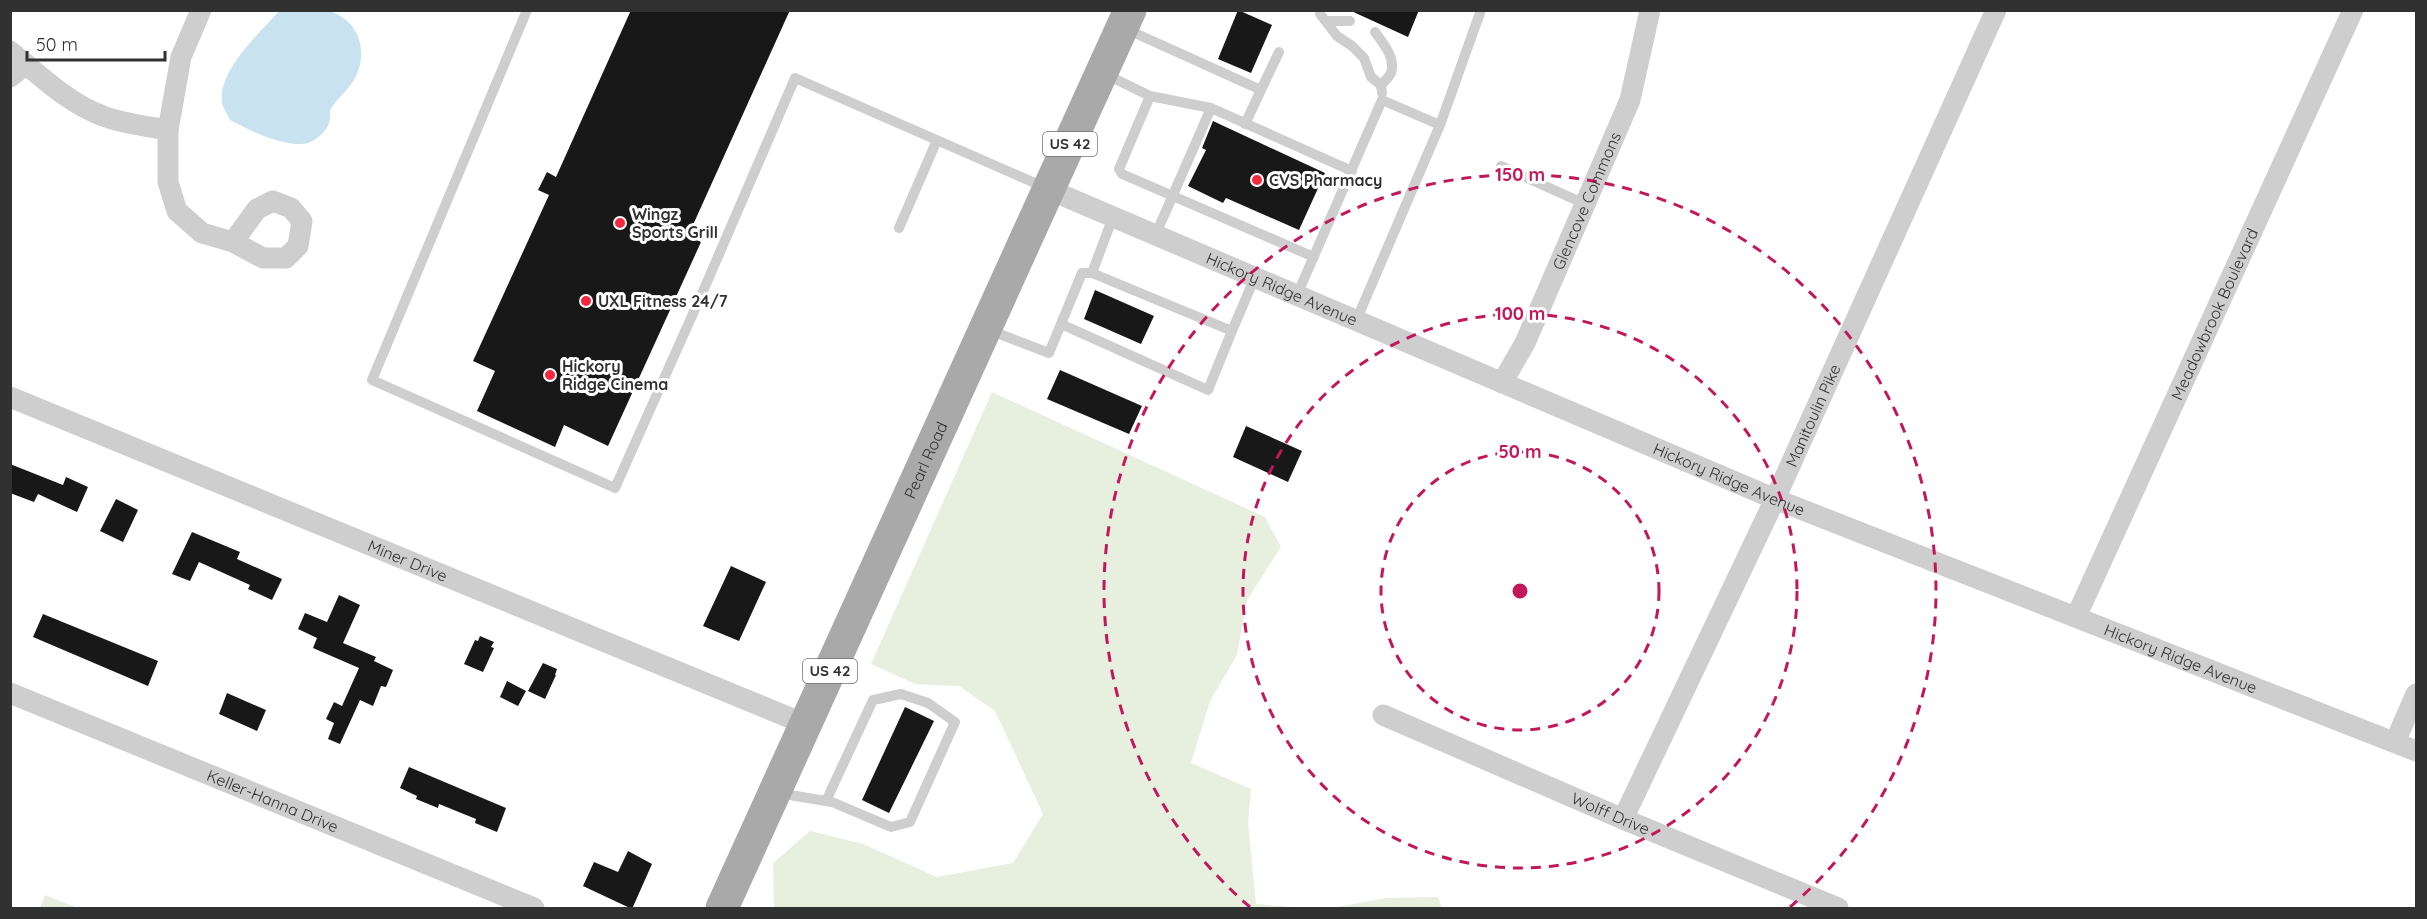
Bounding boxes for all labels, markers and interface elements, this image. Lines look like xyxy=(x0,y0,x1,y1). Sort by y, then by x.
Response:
scale bar xyxy=(27,24,165,62)
text: 50 m xyxy=(36,33,78,56)
street label: Glencove Commons xyxy=(1548,129,1625,273)
road number: US 42 xyxy=(1043,132,1097,156)
text: 150 m xyxy=(1495,163,1545,186)
place label: CVS Pharmacy xyxy=(1269,170,1382,190)
marker: CVS Pharmacy xyxy=(1250,173,1264,187)
place label: Wingz Sports Grill xyxy=(632,204,718,242)
marker: Wingz Sports Grill xyxy=(613,216,627,230)
street label: Meadowbrook Boulevard xyxy=(2166,225,2262,403)
street label: Hickory Ridge Avenue xyxy=(1203,248,1360,330)
place label: UXL Fitness 24/7 xyxy=(598,291,728,311)
marker: UXL Fitness 24/7 xyxy=(579,294,593,308)
text: 100 m xyxy=(1495,302,1545,325)
place label: Hickory Ridge Cinema xyxy=(562,356,668,394)
street label: Manitoulin Pike xyxy=(1781,361,1845,470)
marker: Hickory Ridge Cinema xyxy=(543,368,557,382)
street label: Pearl Road xyxy=(899,419,952,502)
street label: Hickory Ridge Avenue xyxy=(1650,438,1808,520)
text: 50 m xyxy=(1498,440,1542,463)
street label: Miner Drive xyxy=(365,535,450,586)
centre of rings xyxy=(1510,581,1530,601)
street label: Hickory Ridge Avenue xyxy=(2101,619,2260,698)
road number: US 42 xyxy=(803,659,857,683)
street label: Keller-Hanna Drive xyxy=(204,765,342,837)
street label: Wolff Drive xyxy=(1568,788,1653,839)

